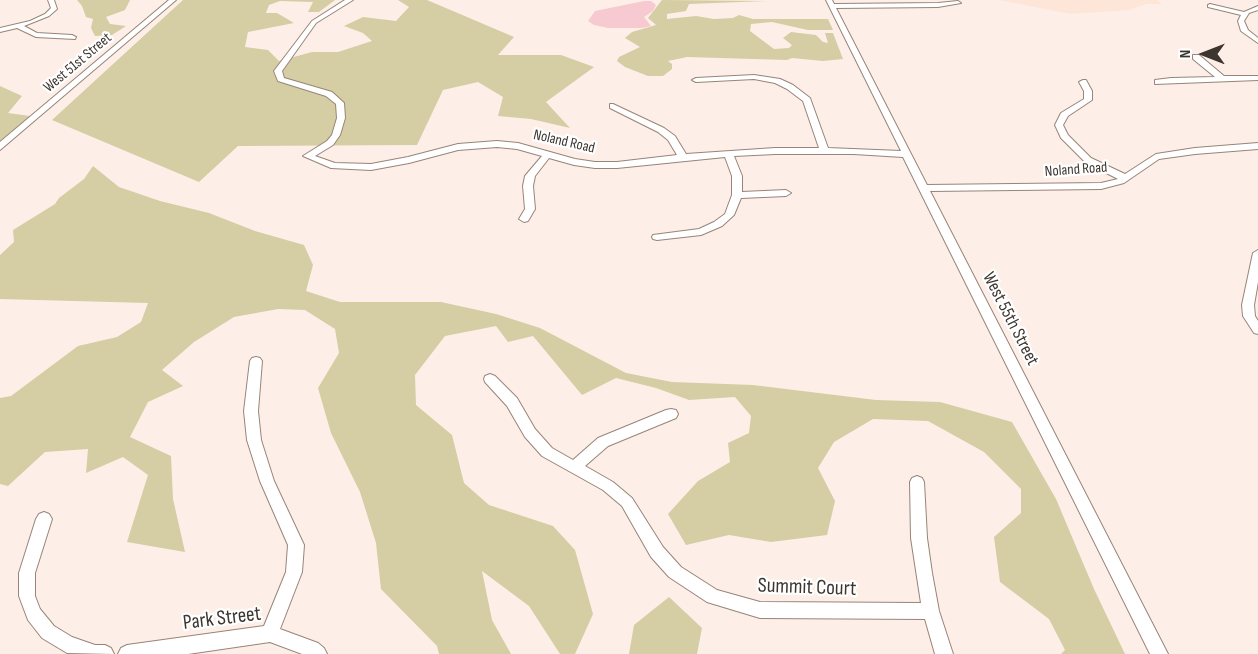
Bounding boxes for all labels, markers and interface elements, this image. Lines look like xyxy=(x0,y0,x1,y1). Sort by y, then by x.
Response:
north arrow xyxy=(1174,24,1234,84)
street label: West 51st Street xyxy=(40,29,116,97)
text: N xyxy=(1176,50,1195,58)
street label: Noland Road xyxy=(532,126,596,158)
street label: Noland Road xyxy=(1044,159,1108,181)
street label: West 55th Street xyxy=(977,269,1043,369)
street label: Summit Court xyxy=(757,574,857,602)
street label: Park Street xyxy=(182,602,262,636)

